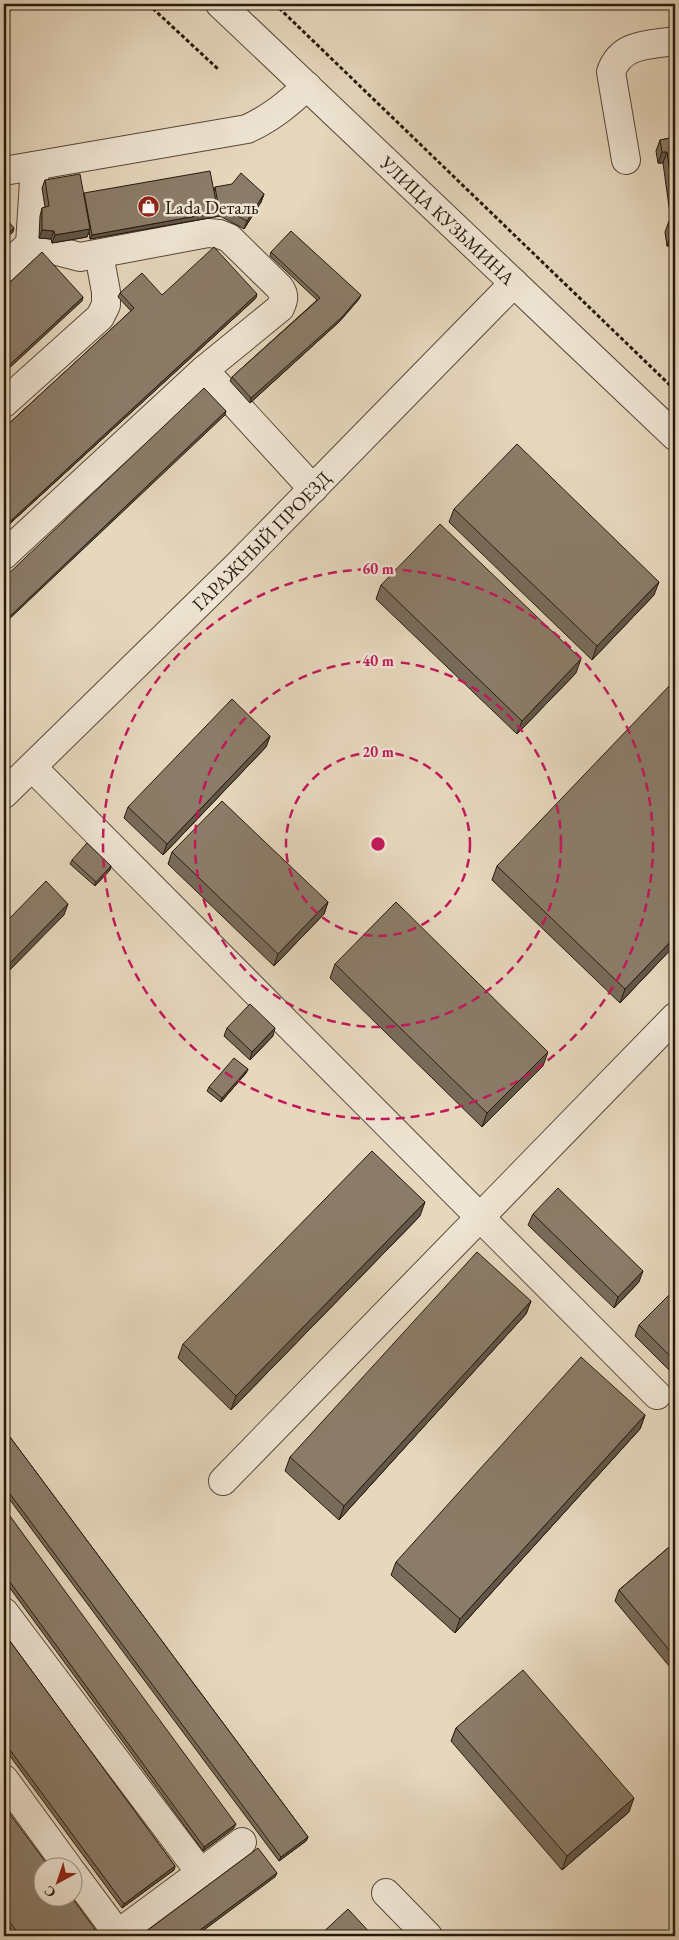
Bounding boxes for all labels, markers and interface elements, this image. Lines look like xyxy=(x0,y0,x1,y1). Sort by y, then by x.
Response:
street label: УЛИЦА КУЗЬМИНА xyxy=(374,150,521,291)
shop icon: Lada Dеталь xyxy=(137,195,161,219)
place label: Lada Dеталь xyxy=(165,195,259,220)
street label: ГАРАЖНЫЙ ПРОЕЗД xyxy=(186,465,336,616)
text: 60 m xyxy=(362,559,394,578)
text: 40 m xyxy=(362,651,394,670)
text: 20 m xyxy=(362,742,394,761)
centre of rings xyxy=(369,835,387,853)
north arrow xyxy=(32,1858,82,1908)
text: С xyxy=(40,1882,59,1902)

